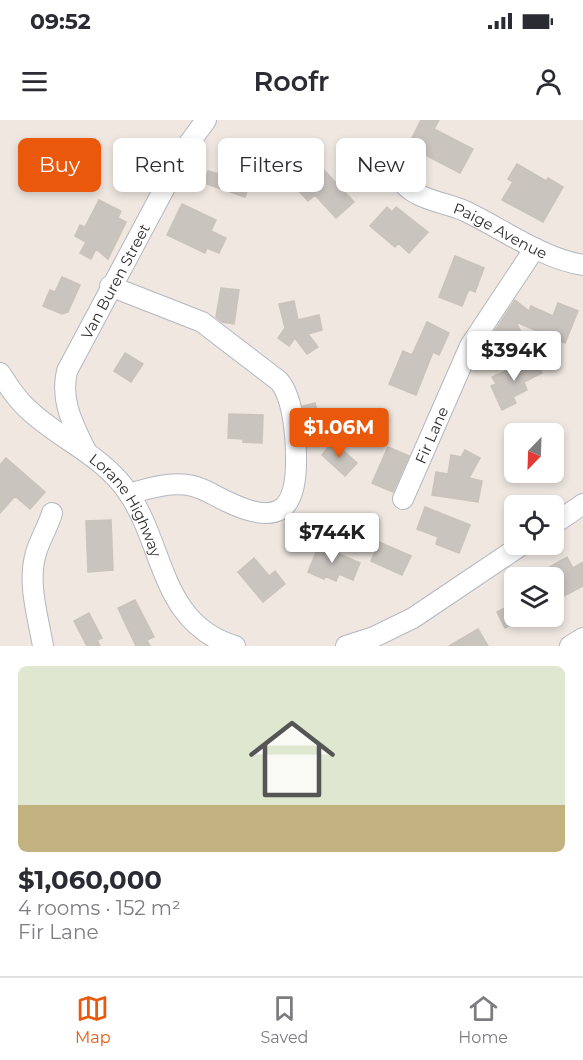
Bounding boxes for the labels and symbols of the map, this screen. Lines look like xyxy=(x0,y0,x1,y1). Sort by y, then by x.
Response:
street label: Paige Avenue xyxy=(451,198,550,262)
street label: Van Buren Street xyxy=(76,220,154,342)
pin: $394K xyxy=(472,331,556,382)
street label: Fir Lane xyxy=(410,403,452,466)
pin: $1.06M xyxy=(290,408,388,459)
north arrow xyxy=(504,423,564,483)
street label: Lorane Highway xyxy=(86,449,167,560)
pin: $744K xyxy=(290,513,374,564)

